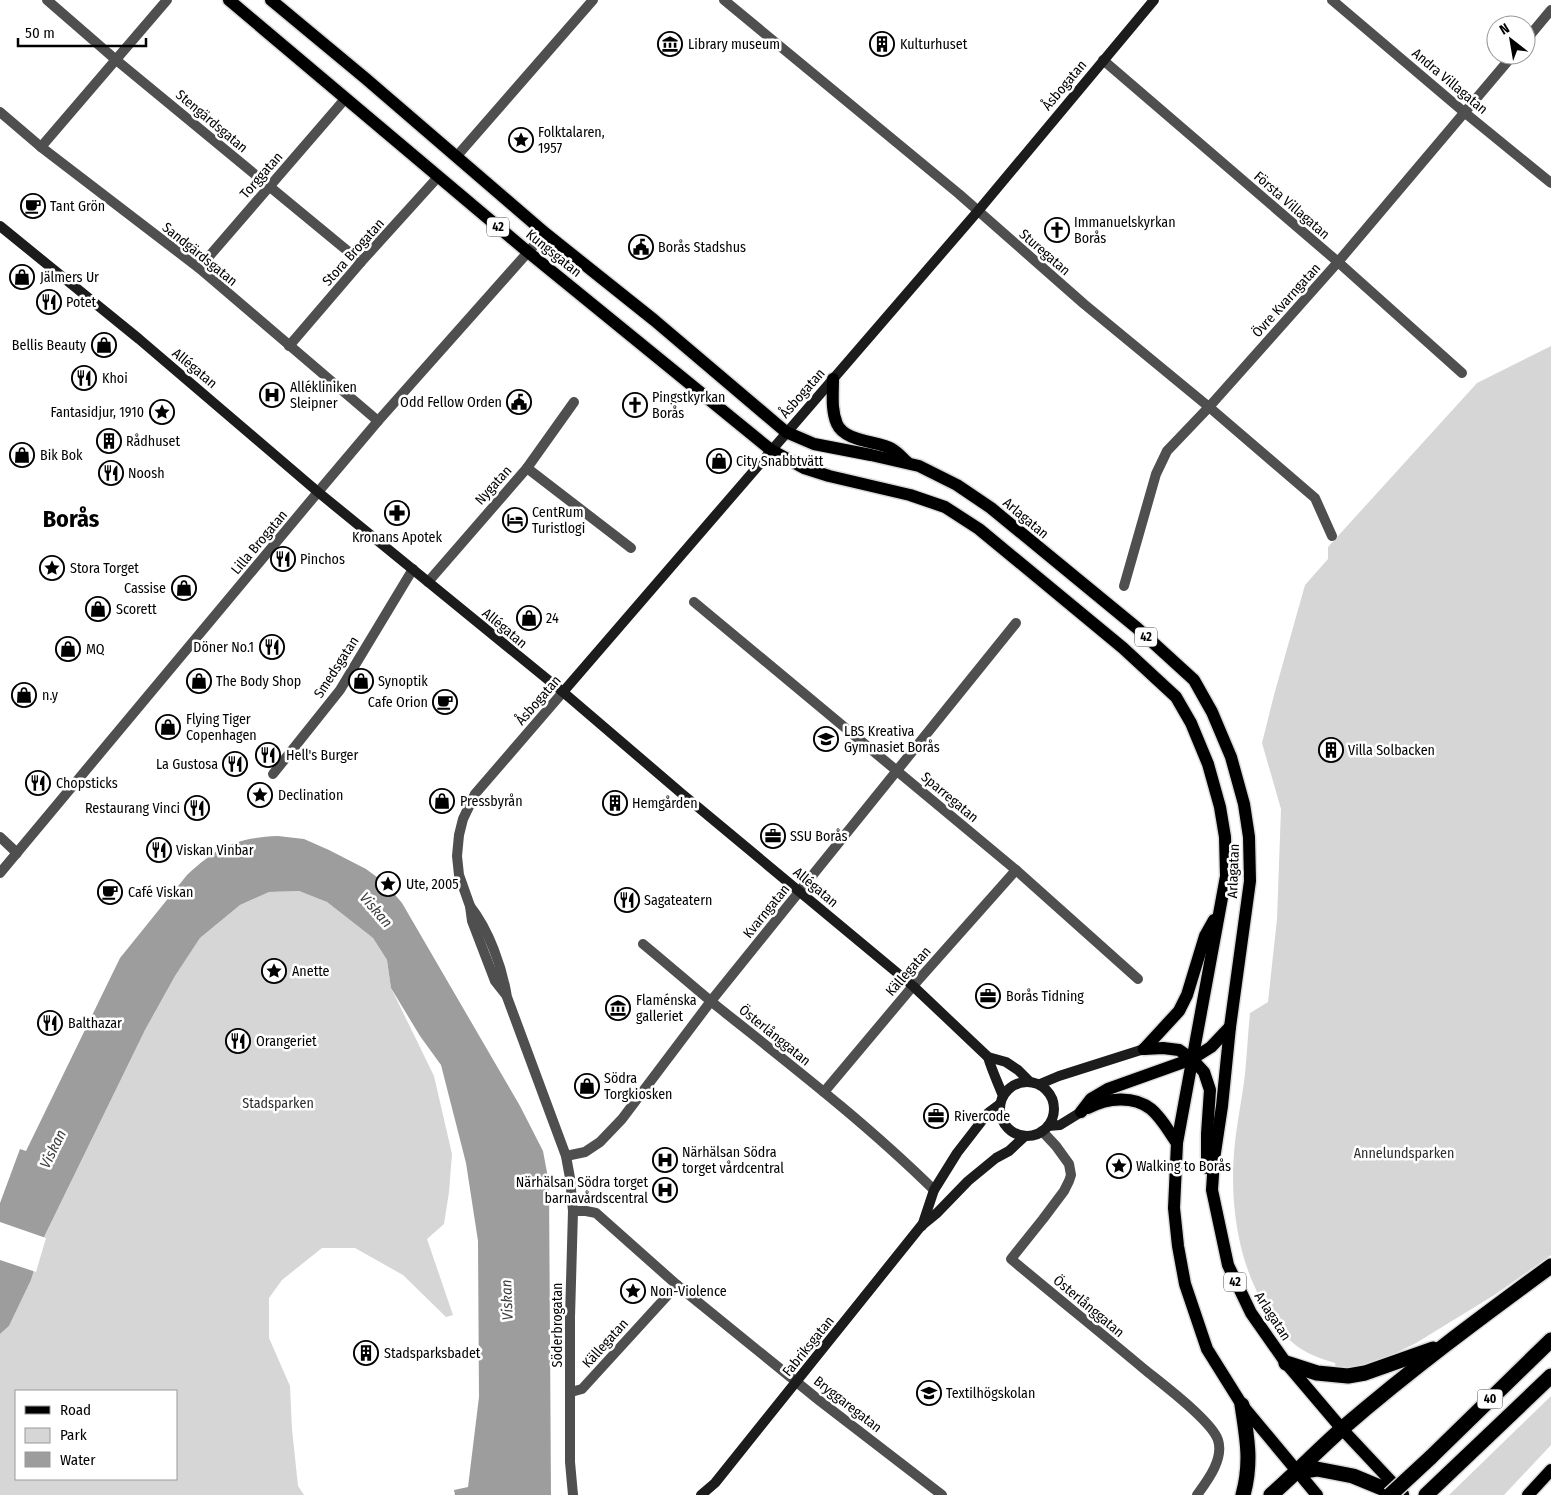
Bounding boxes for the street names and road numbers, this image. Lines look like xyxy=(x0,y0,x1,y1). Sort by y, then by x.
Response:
street label: Andra Villagatan xyxy=(1408,45,1491,118)
street label: Åsbogatan xyxy=(1038,56,1090,114)
street label: Stengärdsgatan xyxy=(172,86,251,156)
street label: Torggatan xyxy=(237,149,286,202)
street label: Första Villagatan xyxy=(1250,168,1333,243)
street label: Stora Brogatan xyxy=(319,215,388,289)
road number: 42 xyxy=(487,218,509,236)
street label: Sandgärdsgatan xyxy=(159,219,241,290)
street label: Kungsgatan xyxy=(523,226,585,281)
street label: Sturegatan xyxy=(1016,226,1074,279)
street label: Övre Kvarngatan xyxy=(1248,259,1324,341)
street label: Allégatan xyxy=(169,345,221,392)
street label: Åsbogatan xyxy=(776,364,828,422)
street label: Nygatan xyxy=(471,462,515,508)
street label: Arlagatan xyxy=(999,494,1052,542)
street label: Lilla Brogatan xyxy=(228,507,291,578)
street label: Allégatan xyxy=(479,605,531,652)
road number: 42 xyxy=(1135,628,1157,646)
street label: Smedsgatan xyxy=(310,633,363,701)
street label: Åsbogatan xyxy=(512,671,564,729)
street label: Sparregatan xyxy=(918,769,982,826)
street label: Arlagatan xyxy=(1224,843,1243,899)
street label: Allégatan xyxy=(790,864,842,911)
street label: Kvarngatan xyxy=(740,881,793,942)
street label: Källegatan xyxy=(882,943,935,1000)
street label: Österlånggatan xyxy=(735,1001,815,1069)
street label: Österlånggatan xyxy=(1050,1271,1128,1341)
road number: 42 xyxy=(1224,1272,1246,1291)
street label: Söderbrogatan xyxy=(549,1283,566,1367)
street label: Arlagatan xyxy=(1251,1289,1295,1344)
street label: Fabriksgatan xyxy=(779,1313,838,1380)
street label: Källegatan xyxy=(579,1315,632,1371)
street label: Bryggaregatan xyxy=(810,1373,885,1436)
road number: 40 xyxy=(1478,1390,1502,1408)

